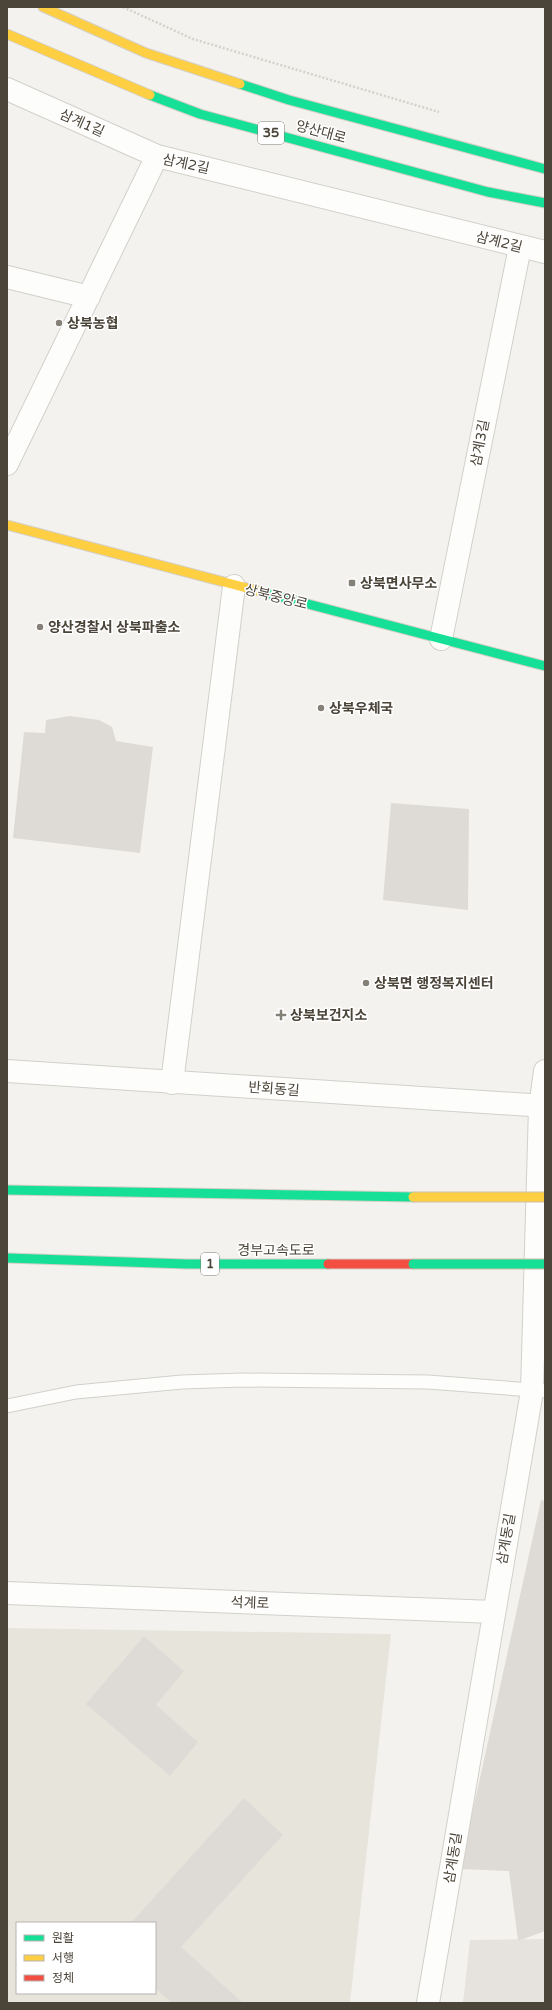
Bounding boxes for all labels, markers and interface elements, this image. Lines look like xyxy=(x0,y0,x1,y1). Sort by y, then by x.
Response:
street label: 삼계1길 xyxy=(57,106,107,140)
street label: 양산대로 xyxy=(294,117,348,147)
road number: 35 xyxy=(258,122,284,144)
street label: 삼계2길 xyxy=(161,151,211,177)
street label: 삼계2길 xyxy=(474,228,524,256)
place label: 상북농협 xyxy=(67,315,119,332)
marker: 상북농협 xyxy=(54,318,64,328)
street label: 삼계3길 xyxy=(467,418,493,468)
place label: 상북면사무소 xyxy=(360,575,437,592)
marker: 상북면사무소 xyxy=(347,578,357,588)
street label: 상북중앙로 xyxy=(243,581,309,613)
place label: 양산경찰서 상북파출소 xyxy=(48,619,181,636)
marker: 양산경찰서 상북파출소 xyxy=(35,622,45,632)
place label: 상북우체국 xyxy=(329,700,394,717)
marker: 상북우체국 xyxy=(316,703,326,713)
place label: 상북면 행정복지센터 xyxy=(374,975,494,992)
marker: 상북면 행정복지센터 xyxy=(361,978,371,988)
place label: 상북보건지소 xyxy=(290,1007,367,1024)
marker: 상북보건지소 xyxy=(275,1009,287,1021)
street label: 반회동길 xyxy=(248,1079,300,1099)
street label: 경부고속도로 xyxy=(237,1242,315,1259)
road number: 1 xyxy=(201,1253,219,1275)
street label: 삼계동길 xyxy=(493,1512,519,1566)
street label: 석계로 xyxy=(230,1594,270,1612)
street label: 삼계동길 xyxy=(441,1831,465,1885)
legend xyxy=(16,1922,156,1994)
text: 원활 xyxy=(52,1931,74,1945)
text: 서행 xyxy=(52,1951,74,1965)
text: 정체 xyxy=(52,1971,74,1985)

